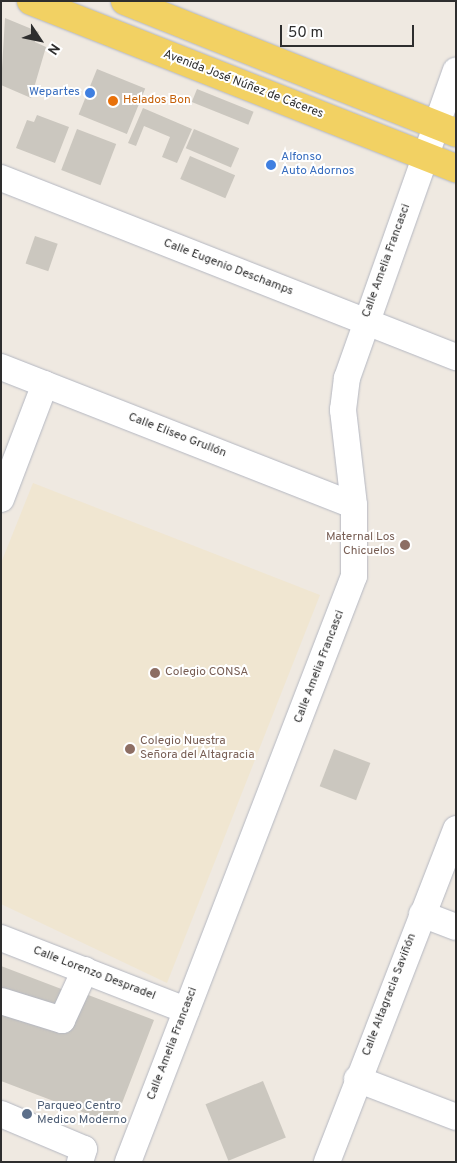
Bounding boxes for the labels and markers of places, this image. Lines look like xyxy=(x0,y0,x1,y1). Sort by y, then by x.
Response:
place label: Wepartes xyxy=(29,86,80,100)
marker: Wepartes xyxy=(84,87,96,99)
place label: Helados Bon xyxy=(123,94,191,108)
marker: Helados Bon xyxy=(107,95,119,107)
place label: Alfonso Auto Adornos xyxy=(281,151,355,179)
marker: Alfonso Auto Adornos xyxy=(265,159,277,171)
place label: Maternal Los Chicuelos xyxy=(326,531,395,559)
marker: Maternal Los Chicuelos xyxy=(399,539,411,551)
place label: Colegio CONSA xyxy=(165,666,248,680)
marker: Colegio CONSA xyxy=(149,667,161,679)
place label: Colegio Nuestra Señora del Altagracia xyxy=(140,735,255,763)
marker: Colegio Nuestra Señora del Altagracia xyxy=(124,743,136,755)
place label: Parqueo Centro Medico Moderno xyxy=(37,1100,127,1128)
marker: Parqueo Centro Medico Moderno xyxy=(21,1108,33,1120)

